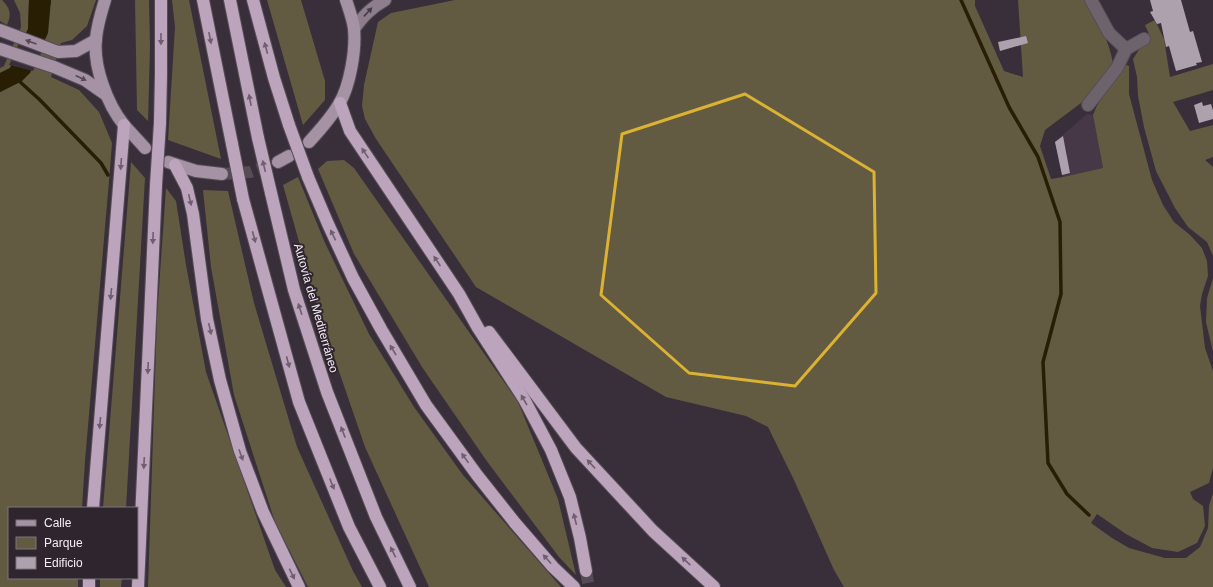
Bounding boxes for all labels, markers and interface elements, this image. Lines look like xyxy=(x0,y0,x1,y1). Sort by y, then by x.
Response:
one-way arrow xyxy=(363,7,372,18)
one-way arrow xyxy=(208,32,214,44)
one-way arrow xyxy=(158,33,164,46)
one-way arrow xyxy=(25,39,37,45)
one-way arrow xyxy=(263,41,269,53)
one-way arrow xyxy=(75,75,86,81)
one-way arrow xyxy=(247,94,253,106)
one-way arrow xyxy=(361,147,368,159)
one-way arrow xyxy=(118,158,125,170)
one-way arrow xyxy=(261,160,267,172)
one-way arrow xyxy=(187,195,193,207)
one-way arrow xyxy=(330,229,336,241)
one-way arrow xyxy=(251,231,257,243)
one-way arrow xyxy=(150,232,157,244)
street label: Autovía del Mediterráneo xyxy=(291,242,341,375)
one-way arrow xyxy=(433,256,441,266)
one-way arrow xyxy=(108,288,114,300)
one-way arrow xyxy=(297,303,303,315)
one-way arrow xyxy=(207,323,213,335)
one-way arrow xyxy=(390,344,397,356)
one-way arrow xyxy=(285,357,291,369)
one-way arrow xyxy=(145,362,151,375)
one-way arrow xyxy=(521,394,528,406)
one-way arrow xyxy=(97,417,104,429)
one-way arrow xyxy=(339,426,345,438)
one-way arrow xyxy=(239,449,245,461)
one-way arrow xyxy=(461,453,469,464)
one-way arrow xyxy=(140,457,147,469)
one-way arrow xyxy=(586,458,595,469)
one-way arrow xyxy=(329,479,335,491)
legend xyxy=(8,507,138,579)
one-way arrow xyxy=(572,513,578,525)
text: Calle xyxy=(44,516,72,530)
text: Parque xyxy=(44,536,83,550)
one-way arrow xyxy=(390,546,396,558)
one-way arrow xyxy=(542,554,551,564)
text: Edificio xyxy=(44,556,83,570)
one-way arrow xyxy=(681,556,691,565)
one-way arrow xyxy=(289,569,295,580)

